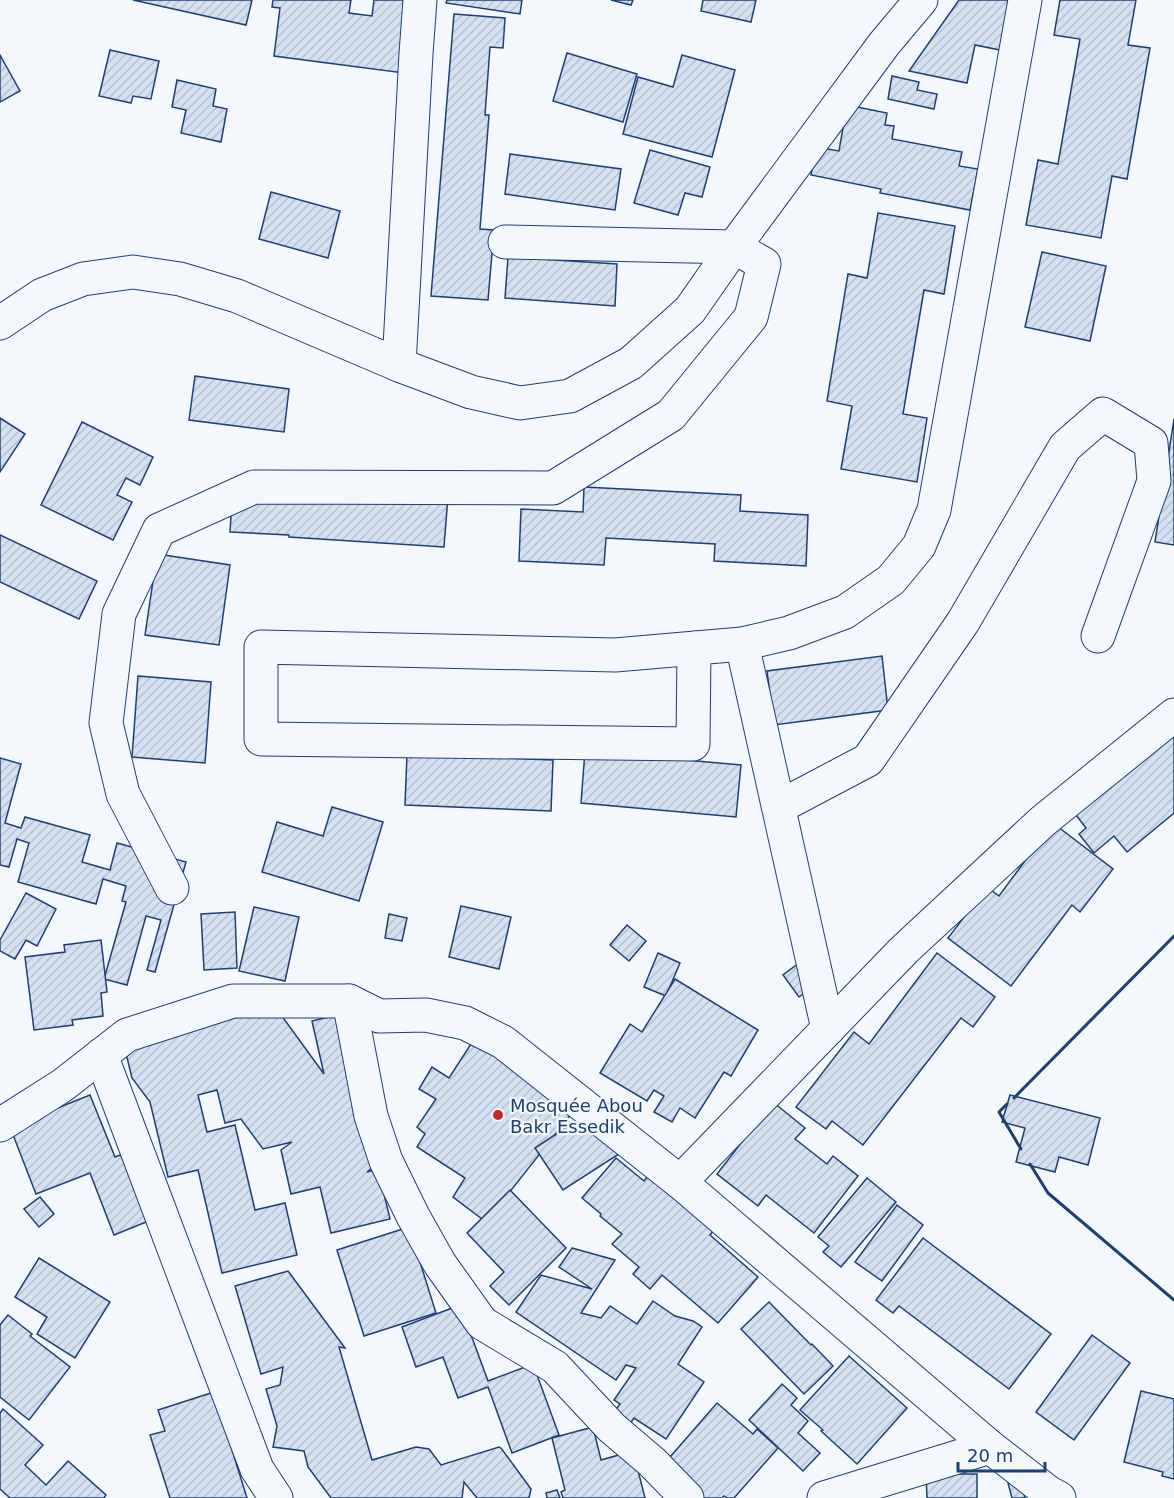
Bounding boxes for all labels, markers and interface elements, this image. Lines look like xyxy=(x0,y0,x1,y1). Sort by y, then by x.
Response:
place label: Mosquée Abou Bakr Essedik xyxy=(510,1095,643,1137)
marker: Mosquée Abou Bakr Essedik xyxy=(491,1108,505,1122)
scale bar xyxy=(958,1435,1045,1473)
text: 20 m xyxy=(967,1445,1013,1466)

